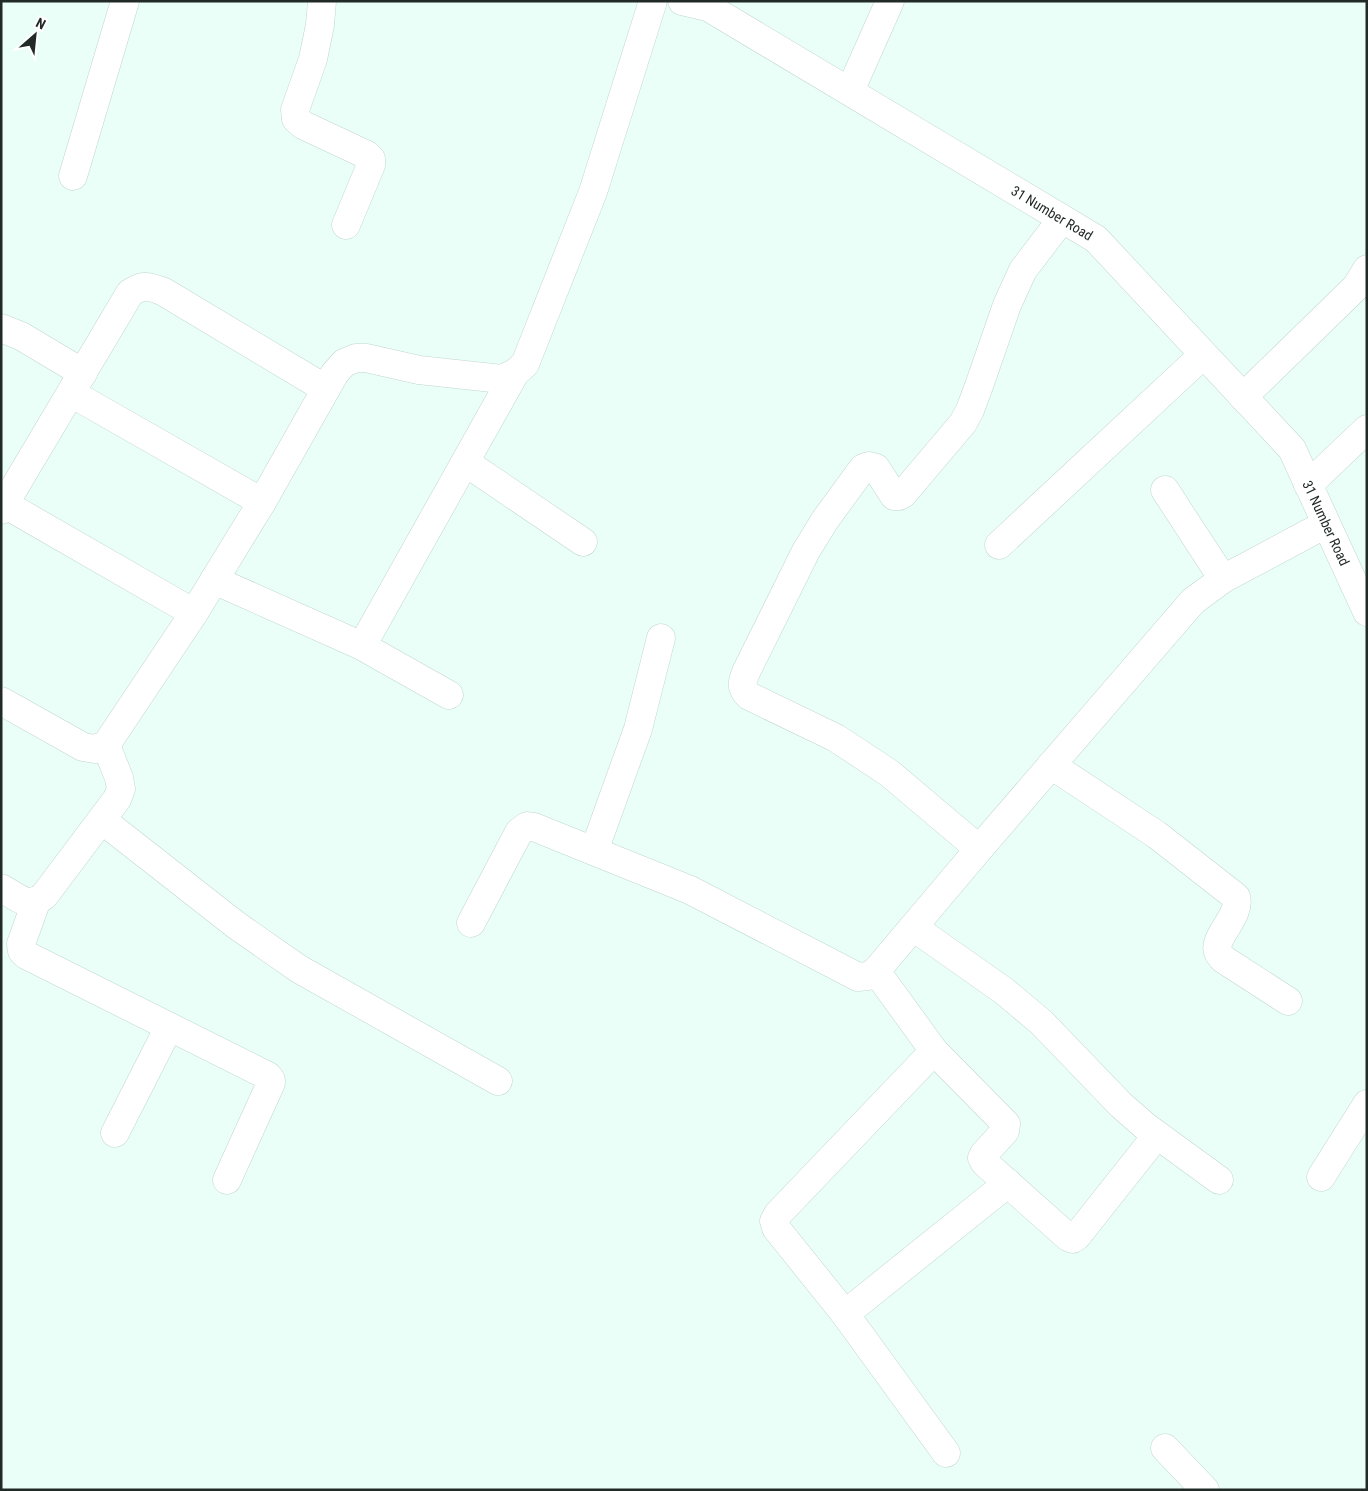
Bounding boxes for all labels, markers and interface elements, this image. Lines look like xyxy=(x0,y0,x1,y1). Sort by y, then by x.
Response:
north arrow xyxy=(10,10,60,60)
text: N xyxy=(33,14,48,32)
street label: 31 Number Road xyxy=(1008,182,1096,244)
street label: 31 Number Road xyxy=(1299,478,1353,568)

